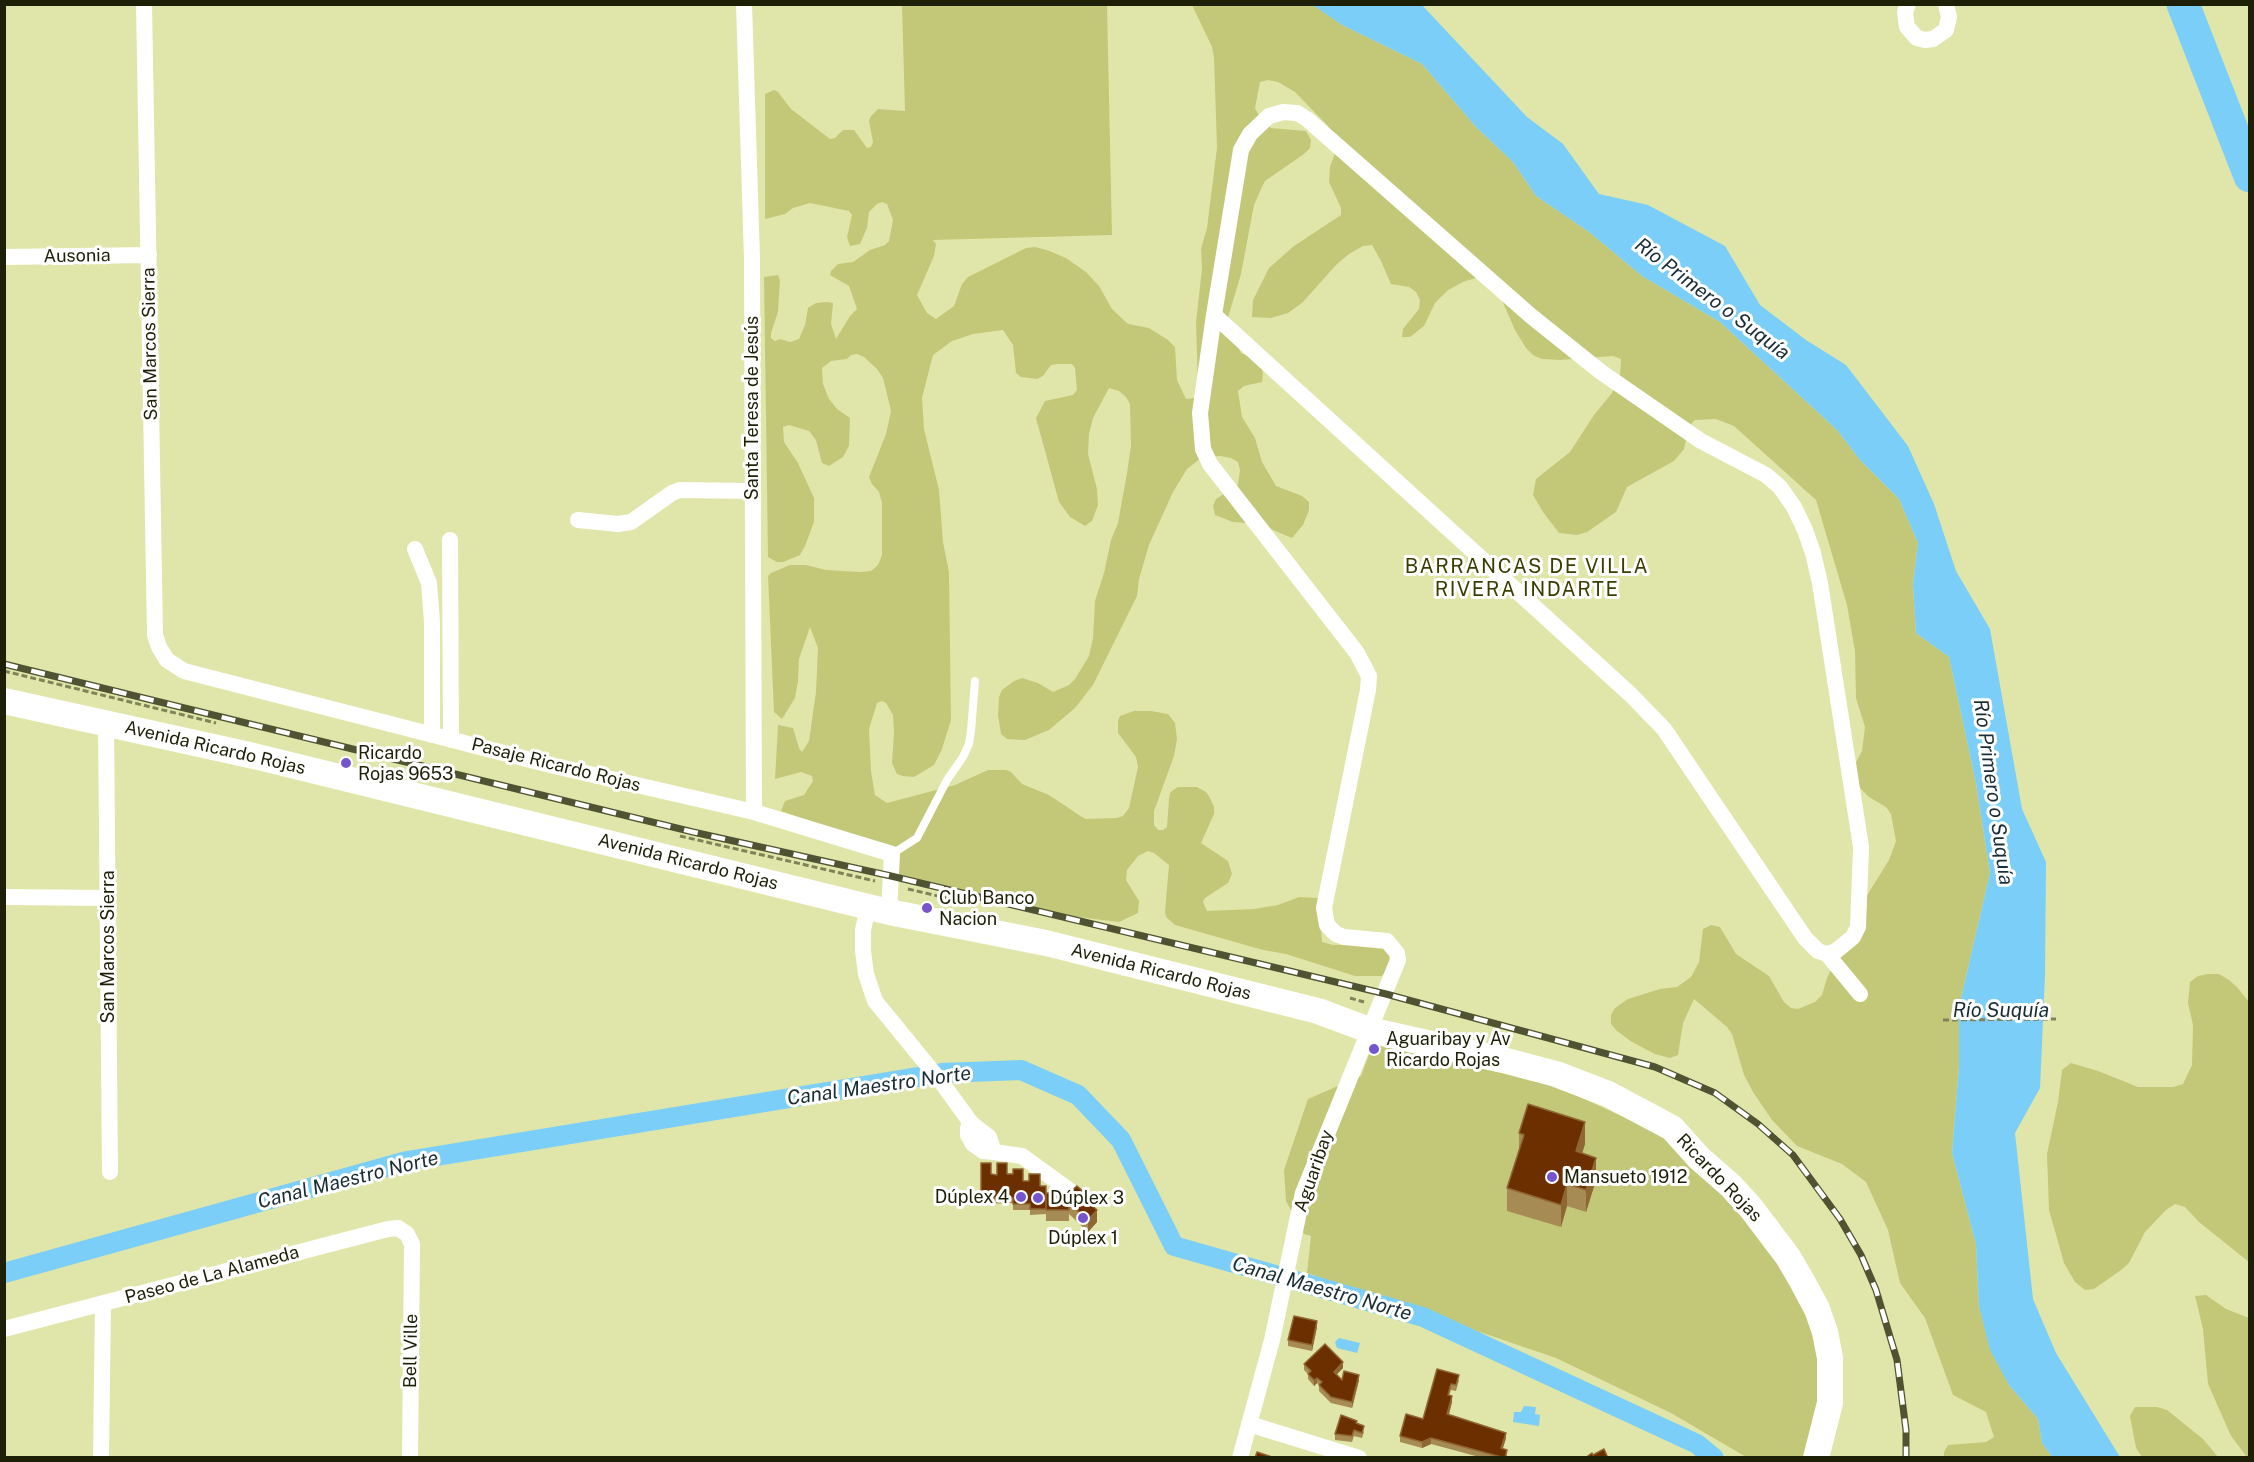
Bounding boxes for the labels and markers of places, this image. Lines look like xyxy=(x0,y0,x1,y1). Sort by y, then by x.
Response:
place label: Ricardo Rojas 9653 xyxy=(358,742,453,784)
marker: Ricardo Rojas 9653 xyxy=(339,756,353,770)
place label: Club Banco Nacion xyxy=(939,887,1035,930)
marker: Club Banco Nacion xyxy=(920,901,934,915)
place label: Aguaribay y Av Ricardo Rojas xyxy=(1386,1028,1510,1070)
marker: Aguaribay y Av Ricardo Rojas xyxy=(1367,1042,1381,1056)
place label: Mansueto 1912 xyxy=(1564,1166,1687,1188)
marker: Mansueto 1912 xyxy=(1545,1170,1559,1184)
place label: Dúplex 4 xyxy=(935,1186,1009,1208)
place label: Dúplex 3 xyxy=(1050,1187,1124,1209)
marker: Dúplex 4 xyxy=(1014,1190,1028,1204)
marker: Dúplex 3 xyxy=(1031,1191,1045,1205)
marker: Dúplex 1 xyxy=(1076,1211,1090,1225)
place label: Dúplex 1 xyxy=(1048,1227,1118,1249)

